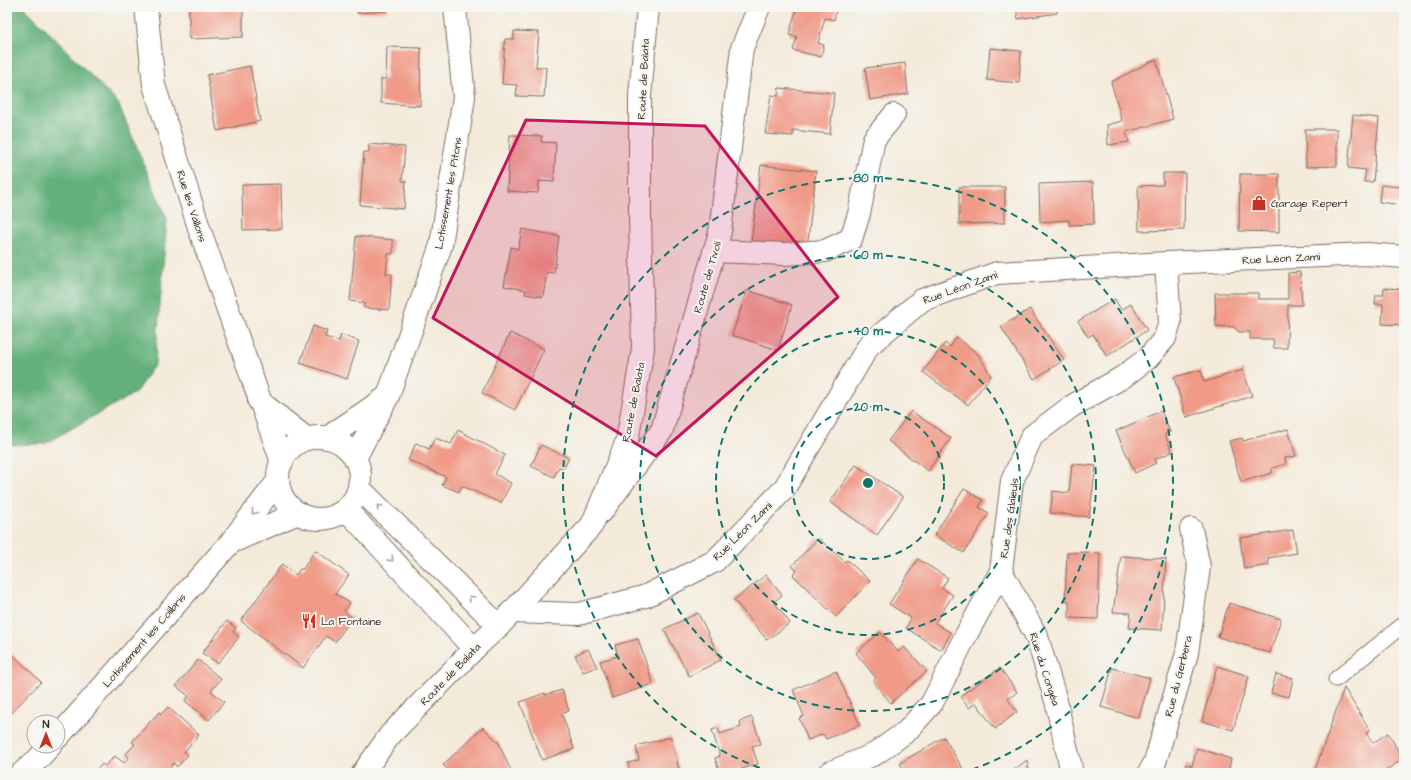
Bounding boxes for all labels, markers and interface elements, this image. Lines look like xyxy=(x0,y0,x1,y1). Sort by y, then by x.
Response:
street label: Route de Balata xyxy=(634,38,653,120)
street label: Lotissement les Pitons xyxy=(431,135,466,250)
street label: Rue les Vallons xyxy=(173,168,210,244)
text: 80 m xyxy=(853,170,883,187)
shop icon: Garage Repert xyxy=(1250,194,1268,212)
place label: Garage Repert xyxy=(1271,196,1349,212)
street label: Route de Tivoli xyxy=(690,239,725,315)
text: 60 m xyxy=(853,247,883,264)
street label: Rue Léon Zami xyxy=(1242,249,1321,268)
street label: Rue Léon Zami xyxy=(921,267,1000,308)
text: 40 m xyxy=(853,323,884,340)
street label: Route de Balata xyxy=(618,360,649,443)
text: 20 m xyxy=(853,399,883,416)
centre of rings xyxy=(861,476,875,490)
street label: Rue des Glaïeuls xyxy=(996,477,1023,559)
street label: Rue Léon Zami xyxy=(710,498,775,564)
one-way arrow xyxy=(376,504,383,512)
one-way arrow xyxy=(252,507,259,514)
one-way arrow xyxy=(387,554,394,561)
street label: Lotissement les Colibris xyxy=(99,590,190,691)
one-way arrow xyxy=(468,596,476,603)
restaurant icon: La Fontaine xyxy=(300,612,318,630)
place label: La Fontaine xyxy=(321,614,381,629)
street label: Rue du Congéa xyxy=(1025,631,1064,708)
street label: Rue du Gerbera xyxy=(1161,634,1196,718)
street label: Route de Balata xyxy=(417,640,484,709)
north arrow xyxy=(26,714,66,754)
text: N xyxy=(43,717,50,732)

